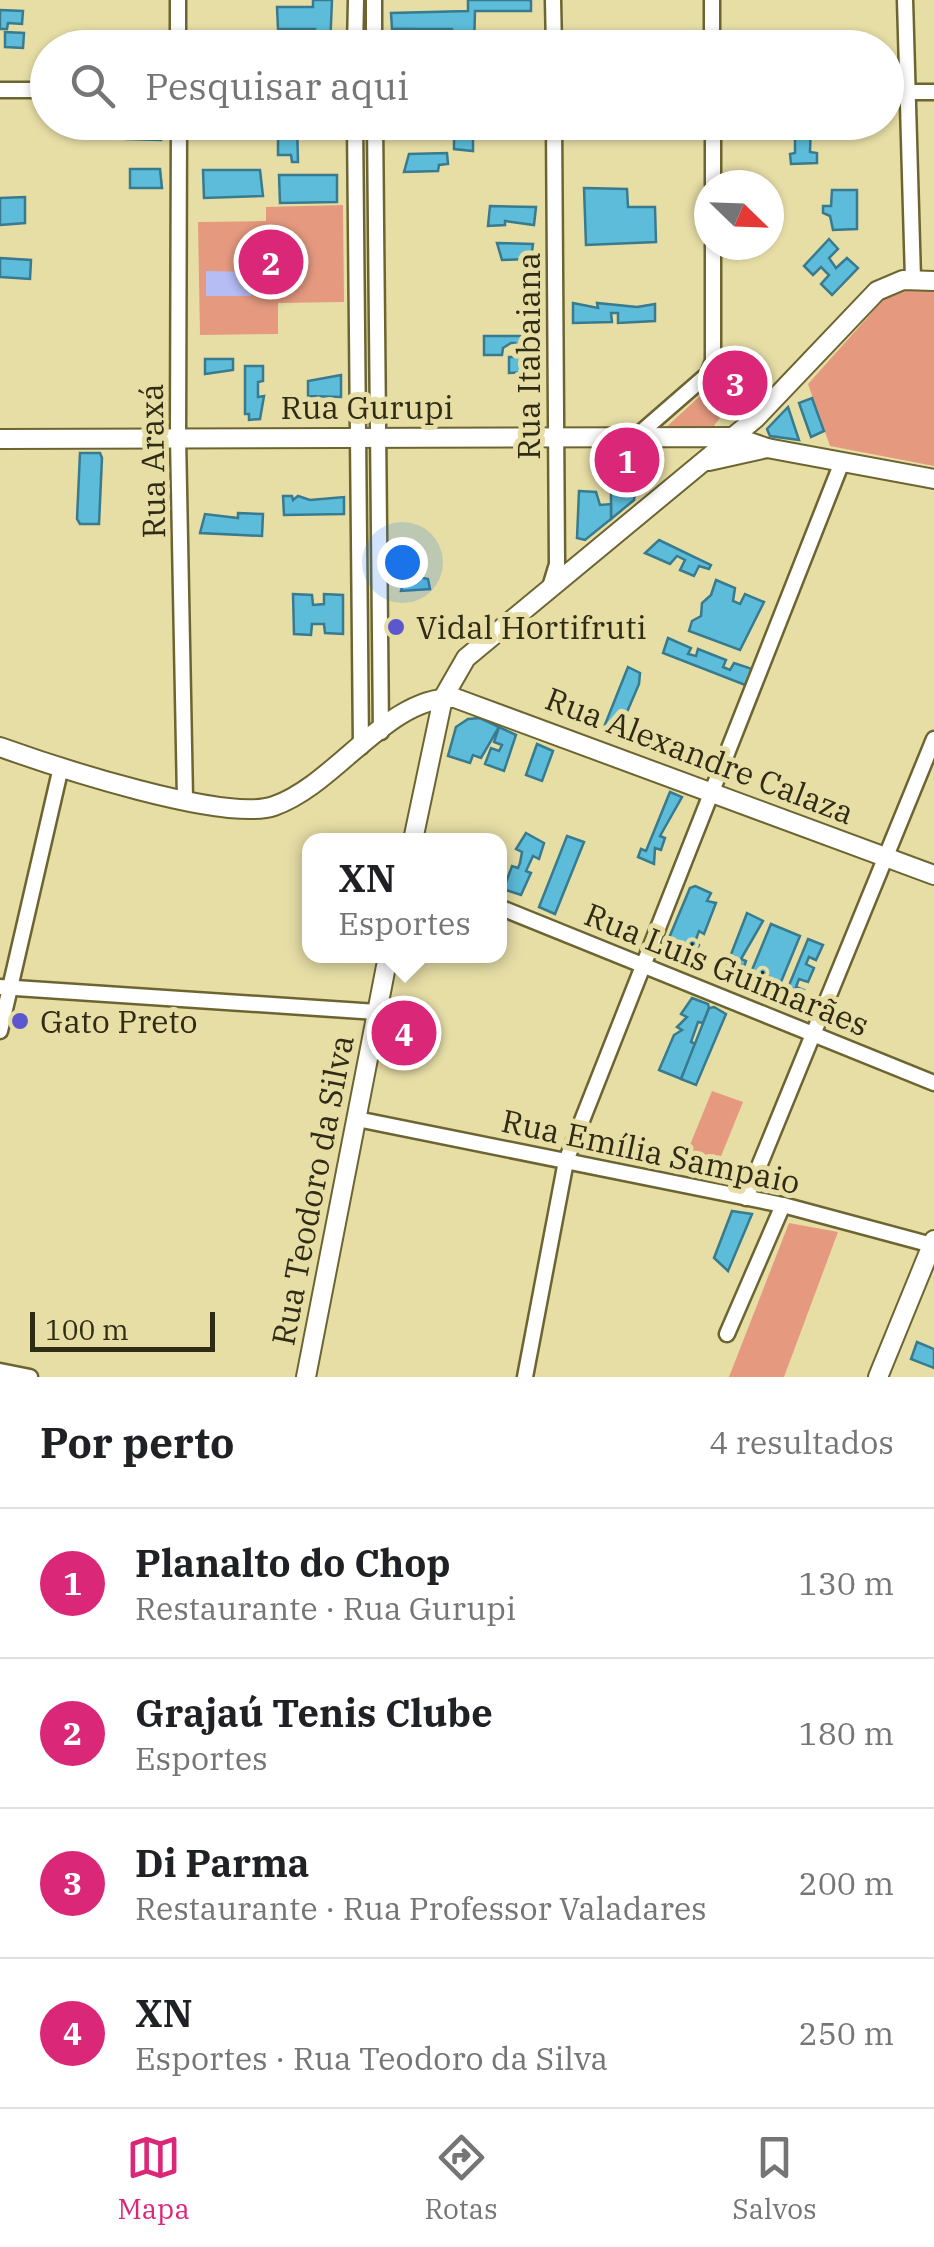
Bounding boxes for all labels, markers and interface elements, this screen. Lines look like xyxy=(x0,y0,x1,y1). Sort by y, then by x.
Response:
search box xyxy=(30,30,904,140)
icon: search xyxy=(65,58,120,113)
text: Pesquisar aqui xyxy=(145,61,409,110)
north arrow xyxy=(694,170,784,260)
pin: 2 xyxy=(238,224,304,300)
street label: Rua Itabaiana xyxy=(507,252,549,460)
pin: 3 xyxy=(702,346,768,420)
street label: Rua Araxá xyxy=(130,383,174,539)
street label: Rua Gurupi xyxy=(280,386,454,428)
pin: 1 xyxy=(594,422,660,498)
your location xyxy=(377,537,428,588)
place label: Vidal Hortifruti xyxy=(416,606,647,648)
marker: Vidal Hortifruti xyxy=(385,616,407,638)
street label: Rua Alexandre Calaza xyxy=(540,677,860,833)
popup xyxy=(302,833,507,963)
text: XN xyxy=(338,853,396,902)
street label: Rua Luis Guimarães xyxy=(579,893,875,1045)
text: Esportes xyxy=(338,902,471,944)
pin: 4 xyxy=(372,996,436,1070)
place label: Gato Preto xyxy=(40,1000,198,1042)
marker: Gato Preto xyxy=(9,1010,31,1032)
street label: Rua Teodoro da Silva xyxy=(261,1031,363,1349)
street label: Rua Emília Sampaio xyxy=(498,1099,804,1203)
scale bar xyxy=(30,1307,215,1352)
text: 100 m xyxy=(45,1311,129,1348)
text: Por perto xyxy=(40,1415,234,1470)
text: 4 resultados xyxy=(709,1421,894,1463)
text: Planalto do Chop xyxy=(135,1538,450,1587)
text: 1 xyxy=(63,1562,82,1604)
text: 130 m xyxy=(798,1562,894,1604)
text: Restaurante · Rua Gurupi xyxy=(135,1587,516,1629)
text: Grajaú Tenis Clube xyxy=(135,1688,493,1737)
text: 2 xyxy=(63,1712,82,1754)
text: 180 m xyxy=(798,1712,894,1754)
text: Esportes xyxy=(135,1737,268,1779)
text: Di Parma xyxy=(135,1838,310,1887)
text: 3 xyxy=(63,1862,82,1904)
text: 200 m xyxy=(798,1862,894,1904)
text: Restaurante · Rua Professor Valadares xyxy=(135,1887,707,1929)
text: XN xyxy=(135,1988,193,2037)
text: 4 xyxy=(63,2012,82,2054)
text: 250 m xyxy=(798,2012,894,2054)
text: Esportes · Rua Teodoro da Silva xyxy=(135,2037,608,2079)
tab: Mapa xyxy=(117,2130,190,2227)
tab: Rotas xyxy=(425,2130,498,2227)
tab: Salvos xyxy=(732,2130,817,2227)

